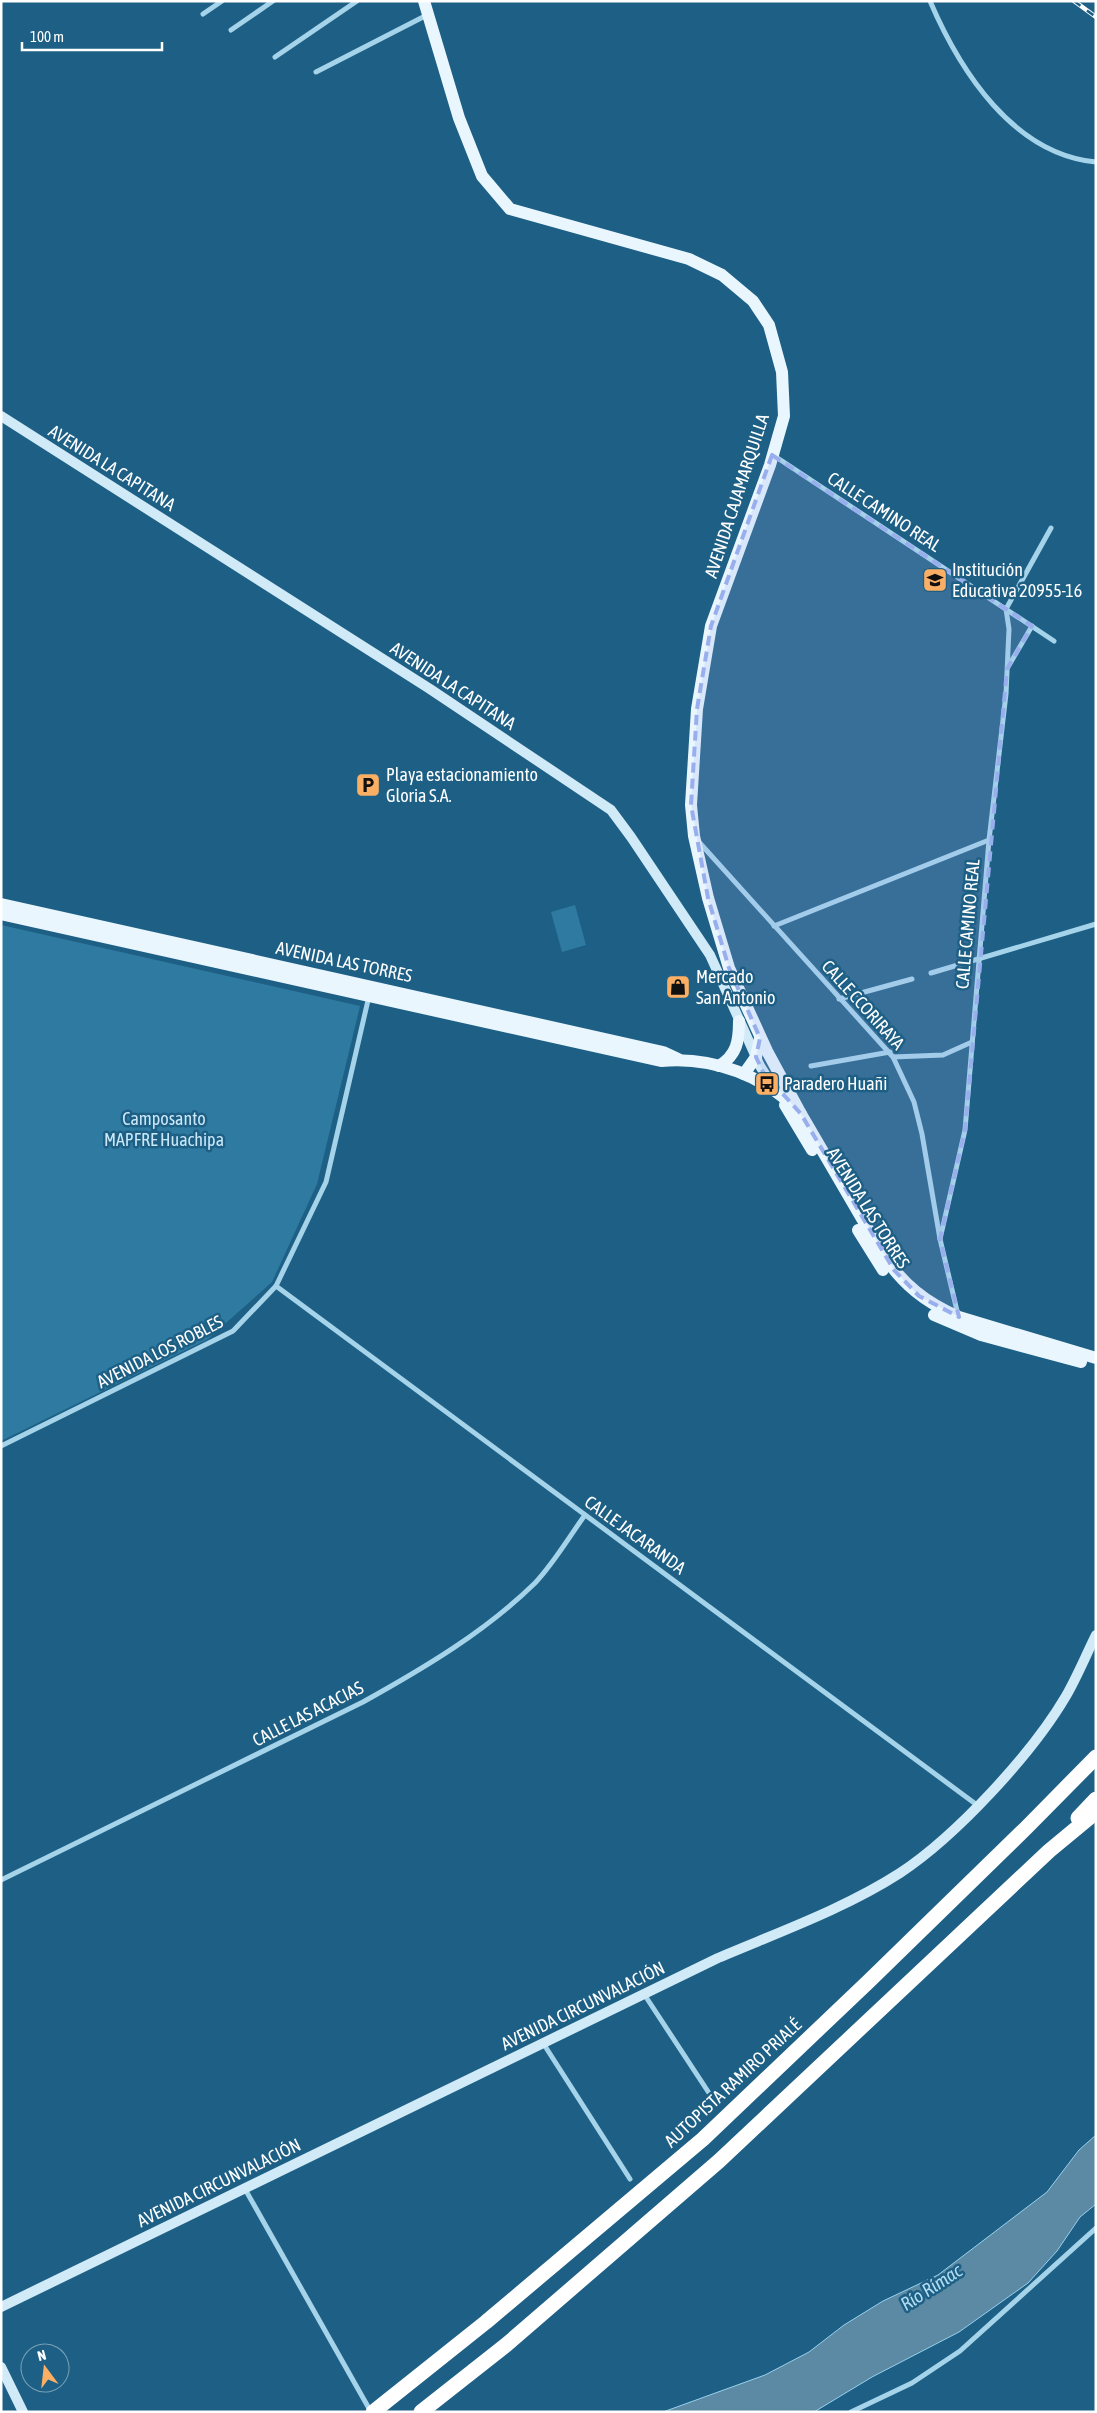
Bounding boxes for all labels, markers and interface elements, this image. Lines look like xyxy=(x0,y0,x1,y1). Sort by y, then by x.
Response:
scale bar xyxy=(22,20,162,52)
text: 100 m xyxy=(30,28,64,45)
street label: AVENIDA CAJAMARQUILLA xyxy=(700,411,773,581)
street label: AVENIDA LA CAPITANA xyxy=(45,420,180,515)
street label: CALLE CAMINO REAL xyxy=(824,467,945,556)
place label: Institución Educativa 20955-16 xyxy=(952,559,1082,601)
school or university icon: Institución Educativa 20955-16 xyxy=(922,567,948,593)
street label: AVENIDA LA CAPITANA xyxy=(387,637,520,734)
place label: Playa estacionamiento Gloria S.A. xyxy=(386,764,538,806)
parking icon: Playa estacionamiento Gloria S.A. xyxy=(355,772,381,798)
street label: CALLE CAMINO REAL xyxy=(951,858,984,990)
street label: AVENIDA LAS TORRES xyxy=(274,937,415,986)
street label: CALLE CCORIRAYA xyxy=(818,955,909,1054)
place label: Mercado San Antonio xyxy=(696,966,775,1008)
shop icon: Mercado San Antonio xyxy=(665,974,691,1000)
bus stop icon: Paradero Huañi xyxy=(754,1071,780,1097)
place label: Paradero Huañi xyxy=(784,1073,887,1094)
park label: Camposanto MAPFRE Huachipa xyxy=(104,1108,224,1150)
street label: AVENIDA LAS TORRES xyxy=(823,1143,914,1272)
street label: AVENIDA LOS ROBLES xyxy=(93,1311,227,1392)
street label: CALLE JACARANDA xyxy=(581,1491,690,1578)
street label: CALLE LAS ACACIAS xyxy=(249,1676,367,1751)
street label: AVENIDA CIRCUNVALACIÓN xyxy=(498,1957,668,2054)
street label: AUTOPISTA RAMIRO PRIALÉ xyxy=(660,2014,806,2151)
street label: AVENIDA CIRCUNVALACIÓN xyxy=(134,2134,304,2231)
water label: Río Rímac xyxy=(896,2259,967,2315)
north arrow xyxy=(20,2343,70,2393)
text: N xyxy=(36,2347,48,2364)

